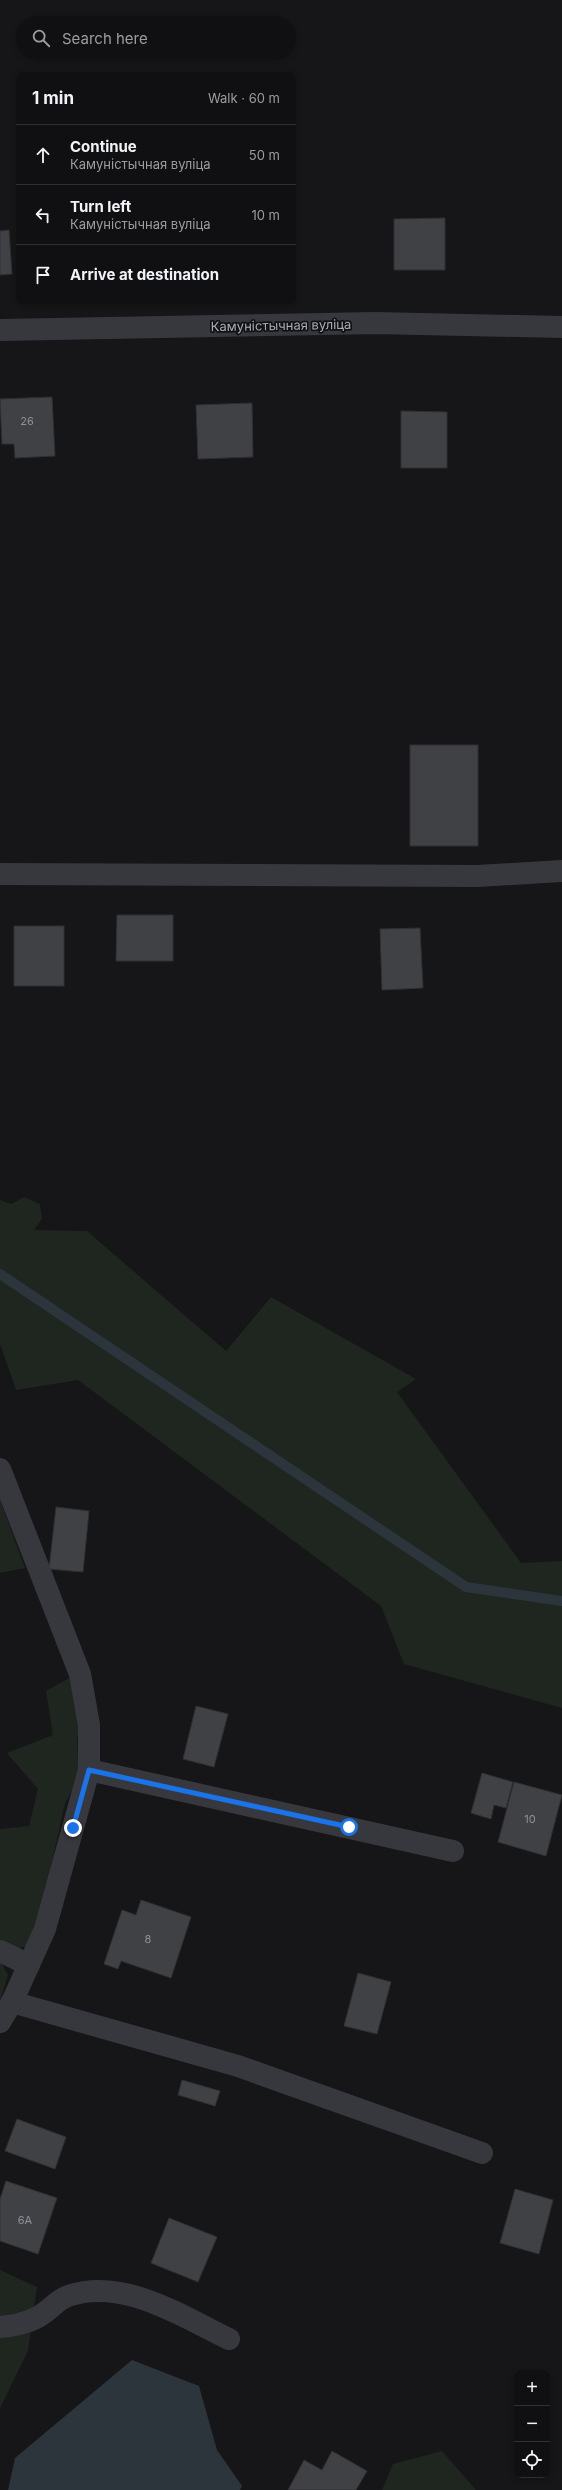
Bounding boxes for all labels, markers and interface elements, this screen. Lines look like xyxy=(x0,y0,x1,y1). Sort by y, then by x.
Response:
search box xyxy=(16,16,296,60)
icon: search xyxy=(30,27,52,49)
text: Search here xyxy=(62,29,148,48)
text: 1 min xyxy=(32,88,74,108)
text: Walk · 60 m xyxy=(208,90,280,106)
text: Continue xyxy=(70,137,137,156)
icon: ahead xyxy=(32,144,54,166)
text: 50 m xyxy=(249,147,280,163)
text: Камуністычная вуліца xyxy=(70,156,211,172)
text: Turn left xyxy=(70,197,131,216)
icon: left xyxy=(32,204,54,226)
text: 10 m xyxy=(251,207,280,223)
text: Камуністычная вуліца xyxy=(70,216,211,232)
icon: arrive xyxy=(32,264,54,286)
text: Arrive at destination xyxy=(70,265,219,284)
street label: Камуністычная вуліца xyxy=(211,316,351,334)
house number: 26 xyxy=(20,414,34,428)
house number: 10 xyxy=(524,1812,536,1826)
route start xyxy=(340,1818,358,1836)
route end xyxy=(64,1819,82,1837)
house number: 8 xyxy=(145,1932,152,1946)
house number: 6А xyxy=(18,2213,33,2227)
map controls xyxy=(514,2370,550,2478)
button: + xyxy=(514,2370,550,2406)
button: − xyxy=(514,2406,550,2442)
button: locate xyxy=(514,2442,550,2478)

